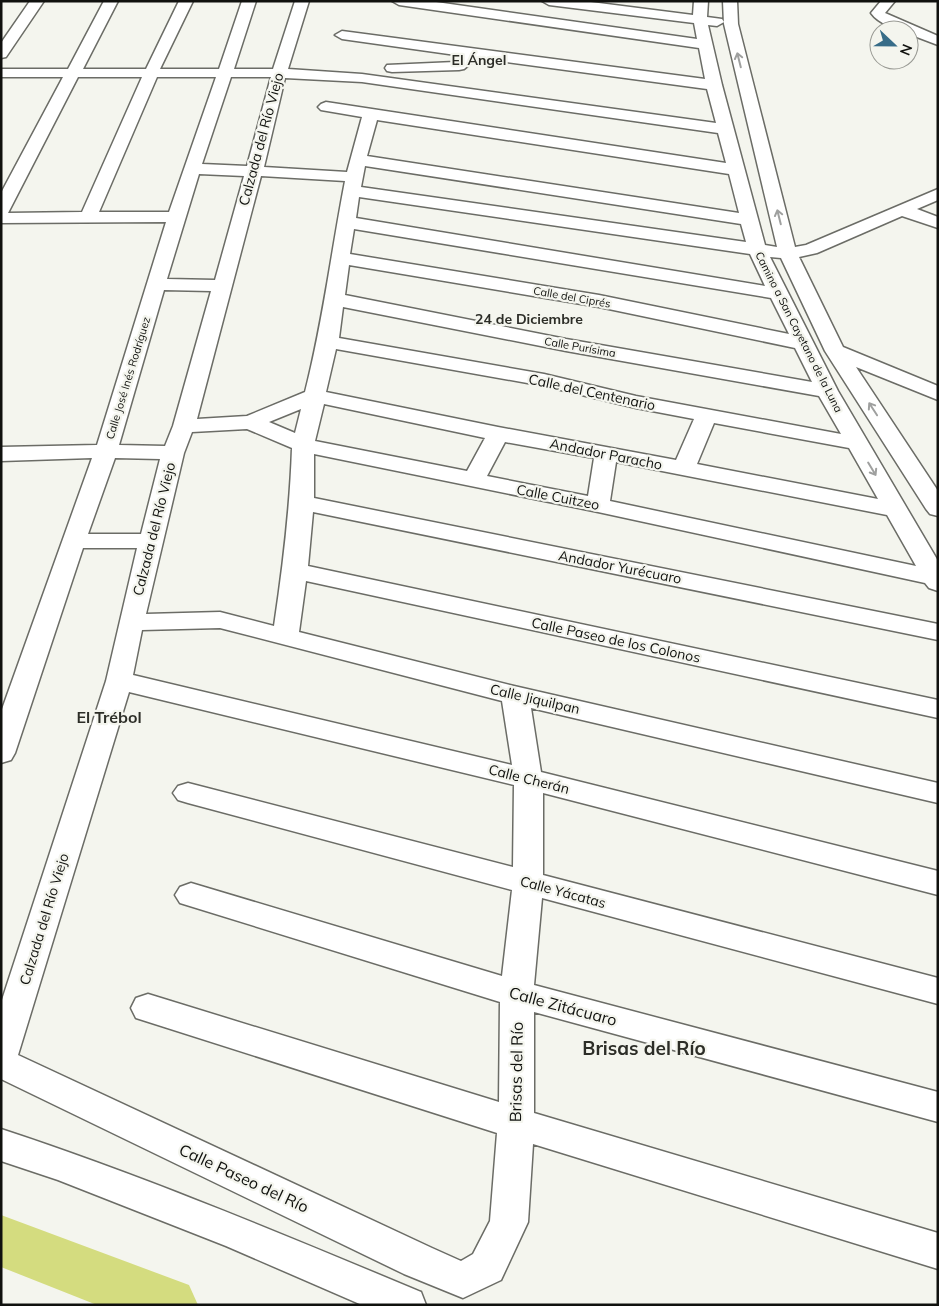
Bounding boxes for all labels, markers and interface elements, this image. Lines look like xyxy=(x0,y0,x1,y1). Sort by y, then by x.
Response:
north arrow xyxy=(869,20,919,70)
text: N xyxy=(896,42,916,58)
district label: El Ángel xyxy=(452,51,506,69)
one-way arrow xyxy=(734,52,743,68)
street label: Calzada del Río Viejo xyxy=(235,71,287,207)
one-way arrow xyxy=(774,210,783,226)
street label: Camino a San Cayetano de la Luna xyxy=(752,249,846,415)
street label: Calle del Ciprés xyxy=(532,283,612,311)
district label: 24 de Diciembre xyxy=(475,310,583,328)
street label: Calle José Inés Rodríguez xyxy=(103,315,153,441)
street label: Calle Purísima xyxy=(543,334,617,360)
street label: Calle del Centenario xyxy=(527,370,657,414)
one-way arrow xyxy=(868,403,878,417)
street label: Andador Paracho xyxy=(548,434,664,474)
street label: Calzada del Río Viejo xyxy=(129,460,179,598)
one-way arrow xyxy=(868,462,878,476)
street label: Calle Cuitzeo xyxy=(515,480,601,514)
street label: Andador Yurécuaro xyxy=(557,546,683,588)
street label: Calle Paseo de los Colonos xyxy=(530,613,702,667)
street label: Calle Jiquilpan xyxy=(488,680,582,718)
district label: El Trébol xyxy=(76,707,142,727)
street label: Calle Cherán xyxy=(487,760,571,798)
street label: Calzada del Río Viejo xyxy=(15,851,73,987)
street label: Calle Yácatas xyxy=(518,872,608,912)
street label: Calle Zitácuaro xyxy=(507,982,619,1030)
street label: Brisas del Río xyxy=(505,1022,527,1122)
district label: Brisas del Río xyxy=(582,1036,706,1060)
street label: Calle Paseo del Río xyxy=(176,1139,312,1217)

